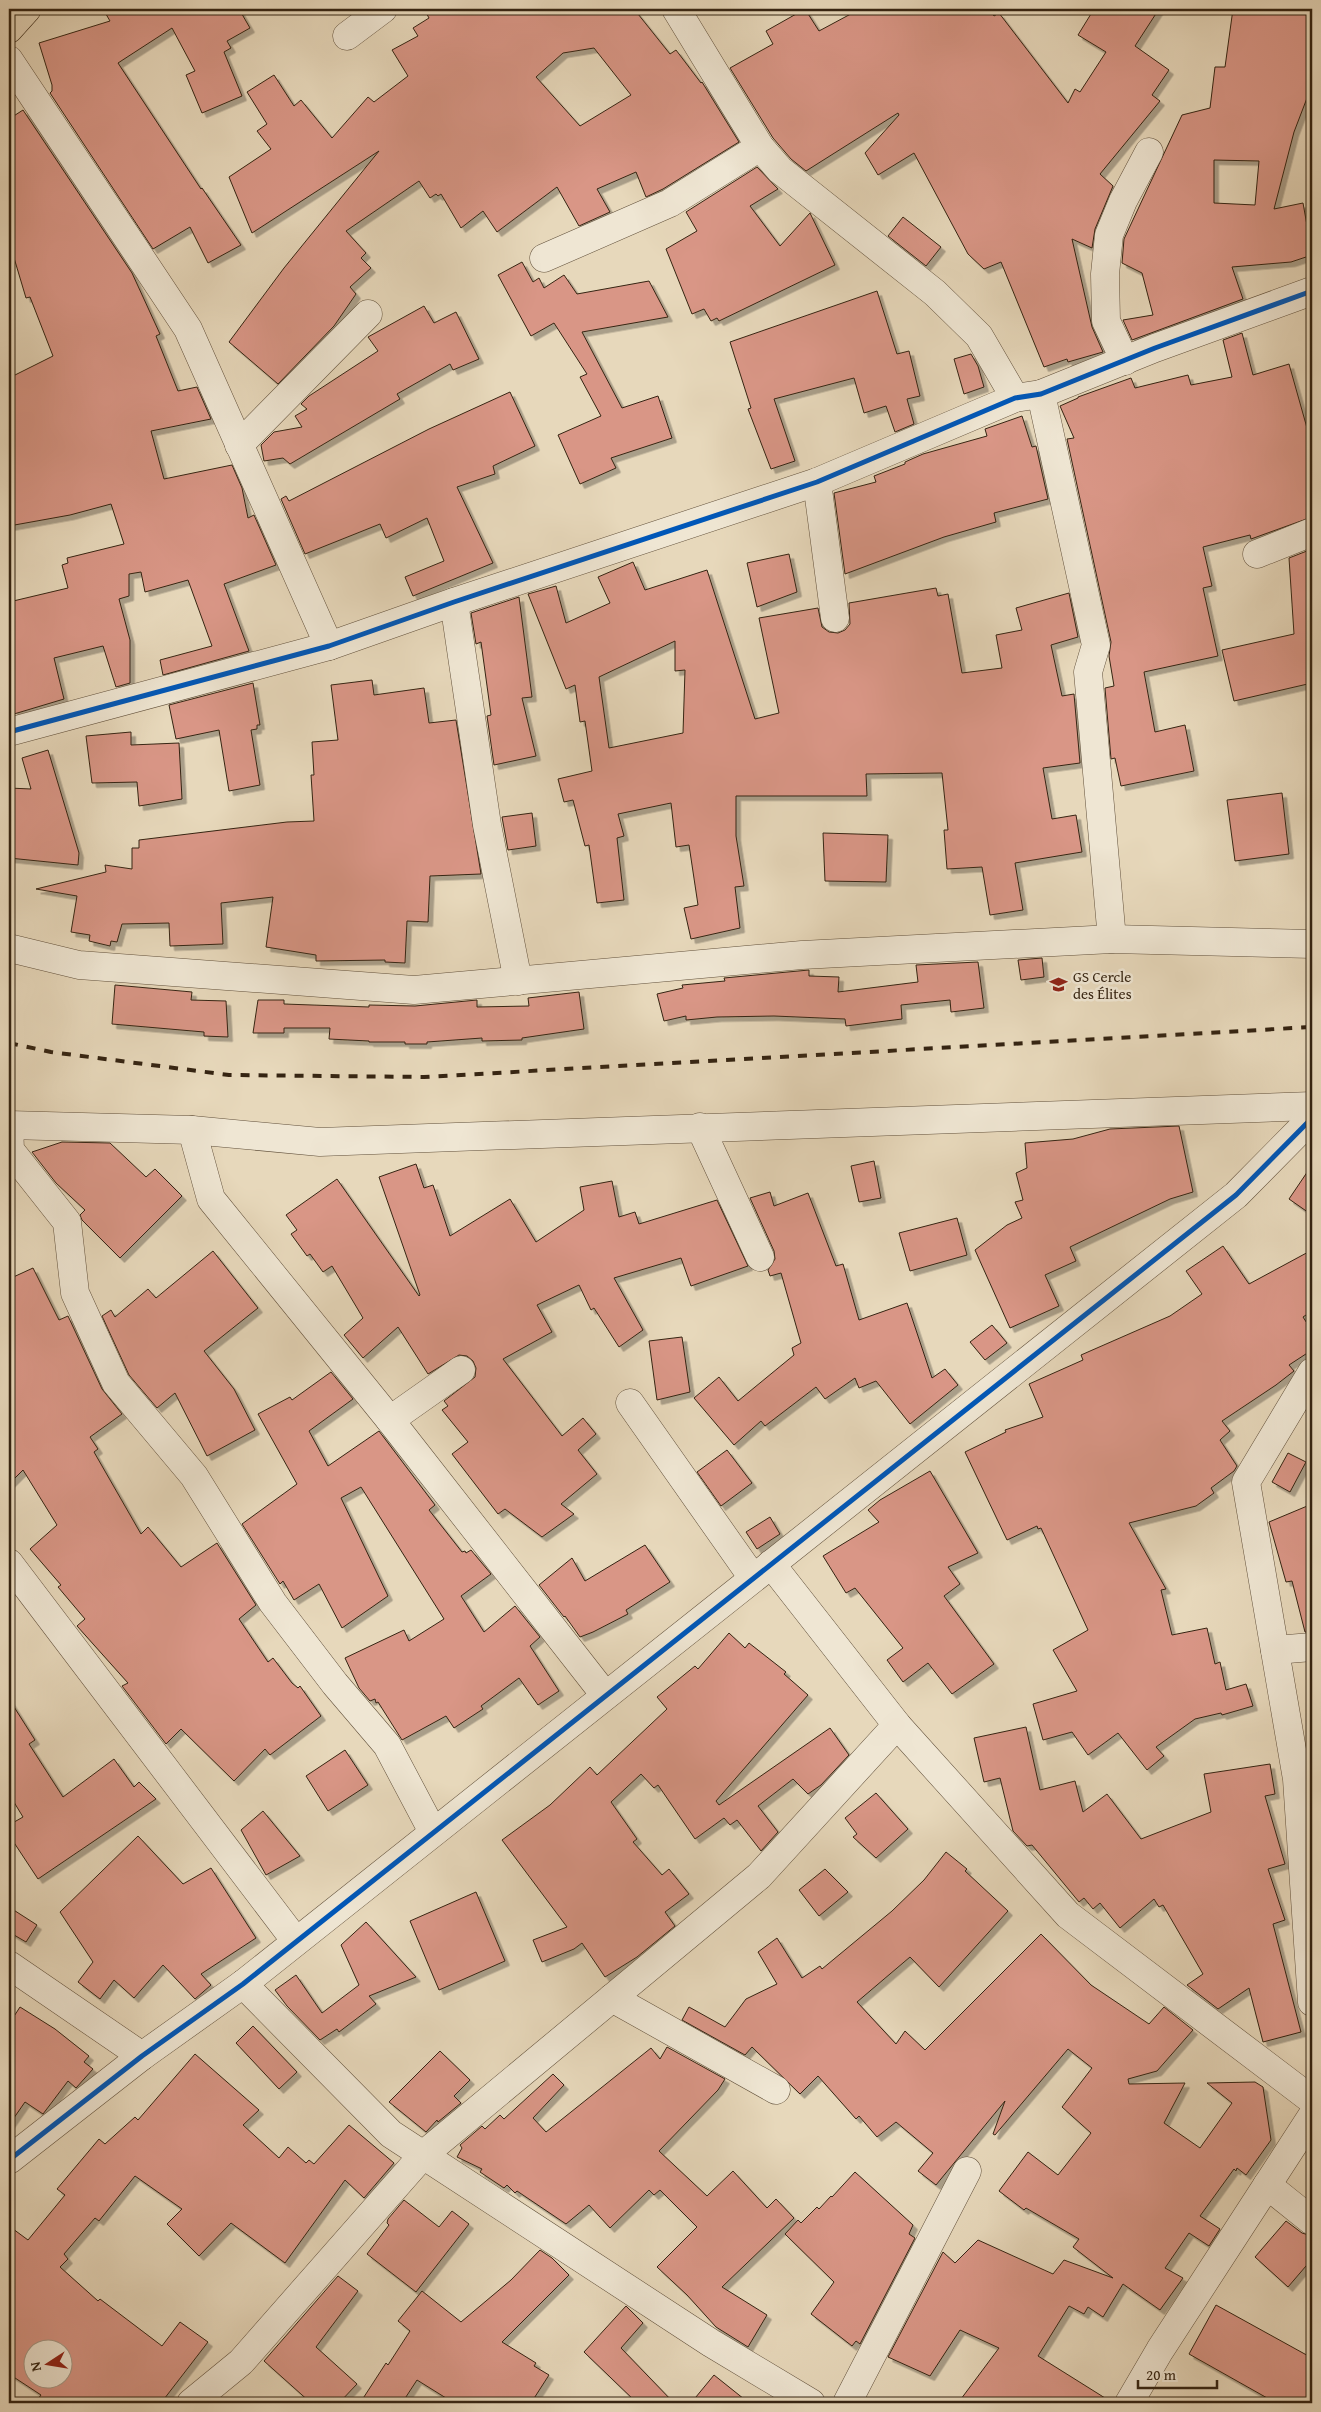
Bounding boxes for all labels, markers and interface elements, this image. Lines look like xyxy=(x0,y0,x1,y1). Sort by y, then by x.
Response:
place label: GS Cercle des Élites xyxy=(1073,966,1132,1004)
school or university icon: GS Cercle des Élites xyxy=(1049,975,1069,995)
north arrow xyxy=(22,2340,72,2390)
scale bar xyxy=(1138,2357,1217,2389)
text: N xyxy=(24,2359,46,2373)
text: 20 m xyxy=(1146,2364,1177,2385)

